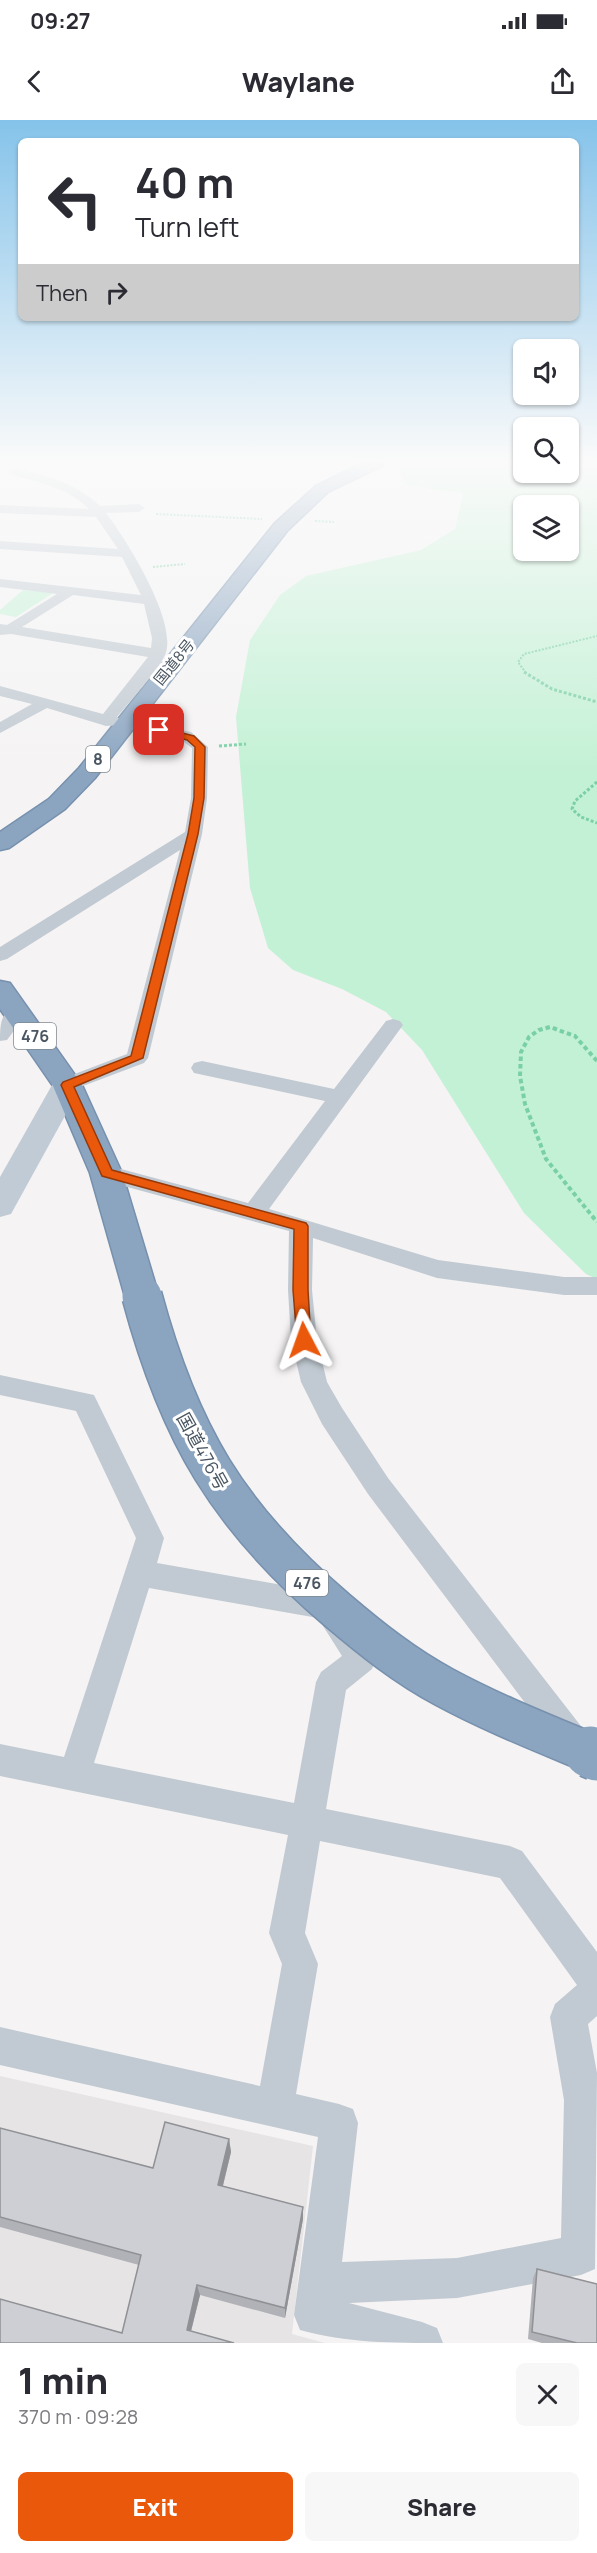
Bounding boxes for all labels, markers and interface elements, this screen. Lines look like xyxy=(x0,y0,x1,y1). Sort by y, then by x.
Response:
text: 09:27 xyxy=(30,6,91,36)
text: Waylane xyxy=(242,63,355,100)
icon: back xyxy=(18,65,51,98)
icon: share xyxy=(546,65,579,98)
text: 40 m xyxy=(135,153,234,211)
icon: left xyxy=(36,162,114,240)
text: Turn left xyxy=(135,208,239,245)
icon: right xyxy=(100,276,133,309)
text: Then xyxy=(36,278,88,308)
map controls xyxy=(513,339,579,561)
button: sound xyxy=(513,339,579,405)
button: search xyxy=(513,417,579,483)
button: layers xyxy=(513,495,579,561)
street label: 国道8号 xyxy=(149,635,199,689)
pin xyxy=(133,704,184,755)
icon: arrive xyxy=(142,713,175,746)
road number: 8 xyxy=(86,746,110,772)
road number: 476 xyxy=(14,1023,56,1049)
position arrow xyxy=(272,1308,336,1372)
street label: 国道476号 xyxy=(172,1408,234,1494)
road number: 476 xyxy=(286,1570,328,1596)
text: 1 min xyxy=(18,2356,108,2405)
button: close xyxy=(516,2363,579,2426)
text: 370 m · 09:28 xyxy=(18,2403,138,2430)
button: Exit xyxy=(18,2472,293,2541)
button: Share xyxy=(305,2472,579,2541)

